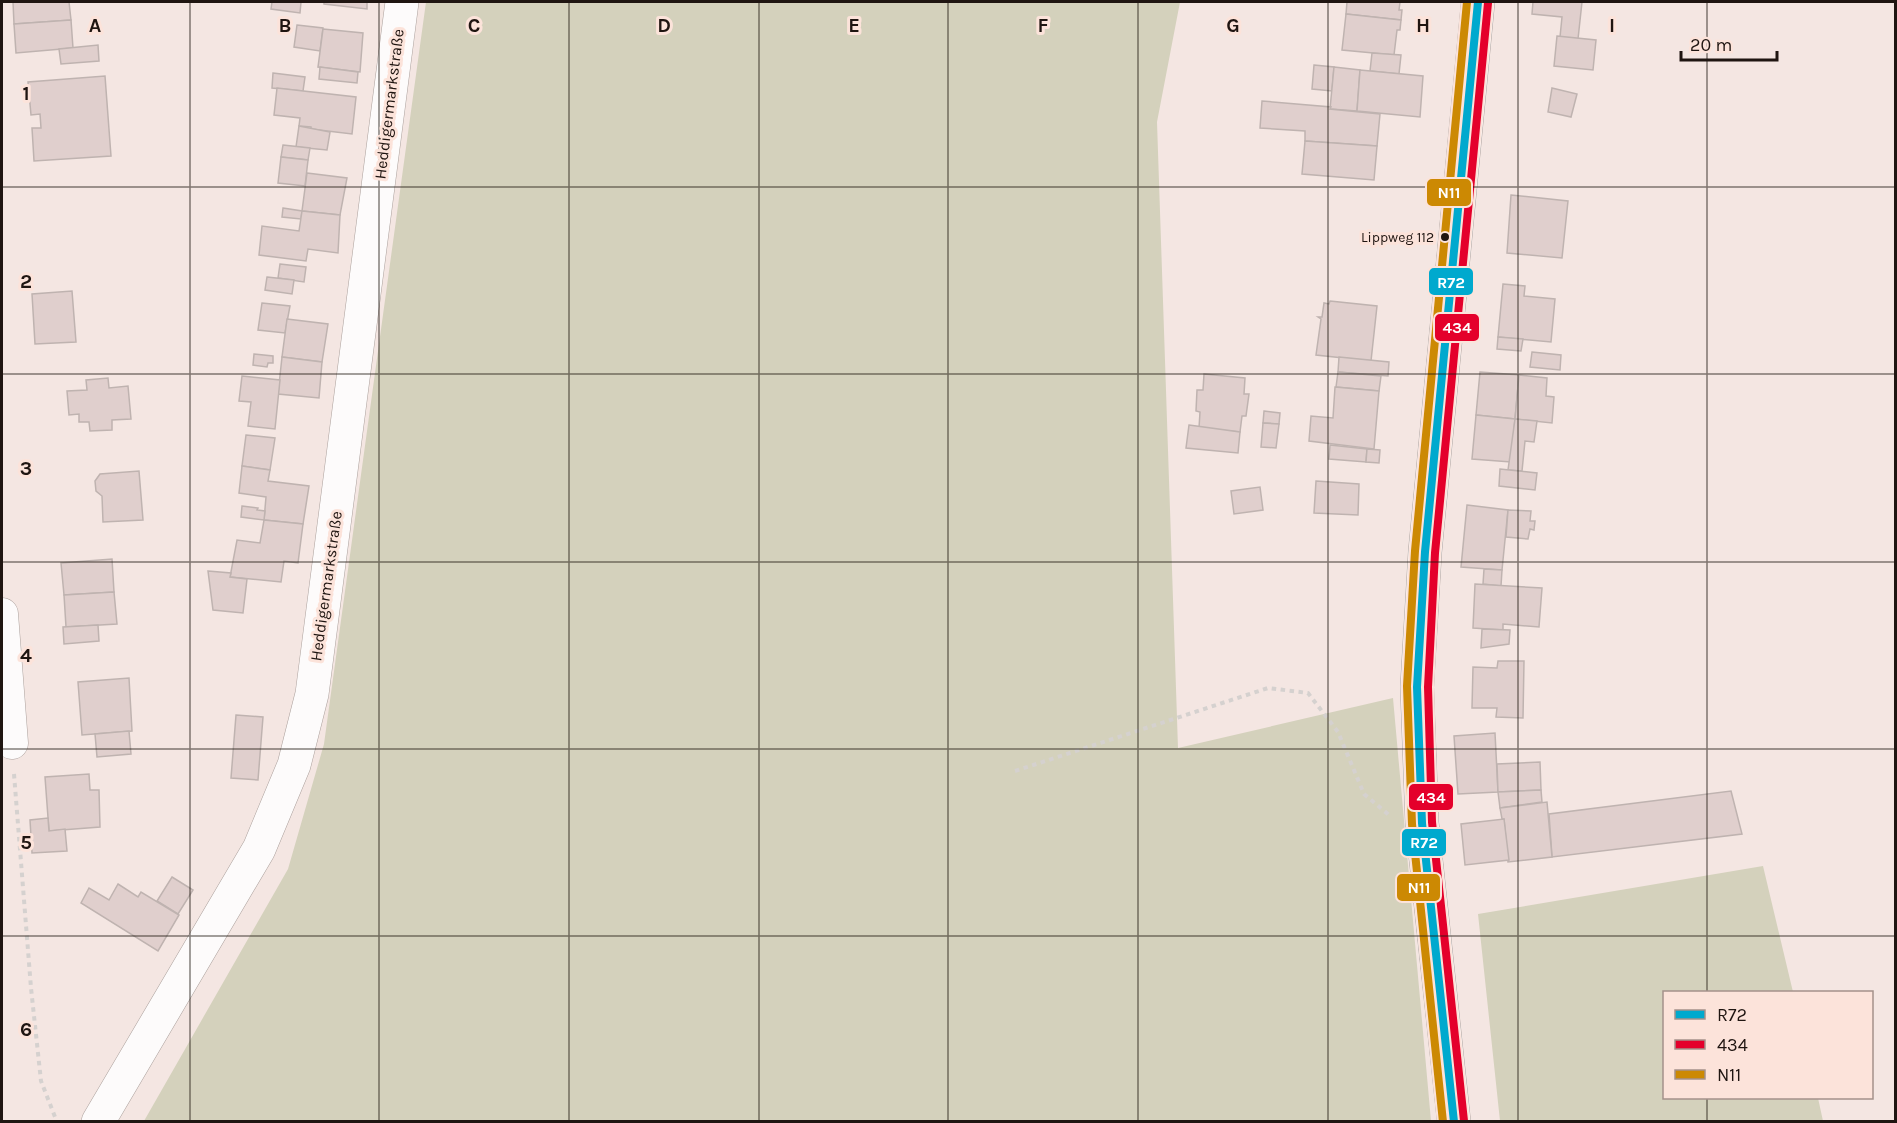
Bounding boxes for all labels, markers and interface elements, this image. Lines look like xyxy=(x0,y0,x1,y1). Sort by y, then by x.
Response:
text: A xyxy=(89,14,102,37)
text: B xyxy=(279,14,291,37)
text: C xyxy=(468,14,480,37)
text: D xyxy=(657,14,671,37)
text: E xyxy=(848,14,860,37)
text: F xyxy=(1038,14,1049,37)
text: G xyxy=(1226,14,1240,37)
text: H xyxy=(1416,14,1430,37)
text: I xyxy=(1609,14,1615,37)
scale bar xyxy=(1681,24,1777,62)
street label: Heddigermarkstraße xyxy=(370,28,408,180)
text: 20 m xyxy=(1690,34,1732,56)
text: 1 xyxy=(22,82,30,105)
line badge: N11 xyxy=(1426,178,1472,207)
text: N11 xyxy=(1438,183,1460,202)
place label: Lippweg 112 xyxy=(1361,229,1434,246)
marker: Lippweg 112 xyxy=(1439,231,1451,243)
line badge: R72 xyxy=(1428,267,1474,296)
text: 2 xyxy=(20,270,32,293)
text: R72 xyxy=(1437,273,1465,292)
line badge: 434 xyxy=(1434,313,1480,342)
text: 434 xyxy=(1443,318,1472,337)
text: 3 xyxy=(20,457,32,480)
street label: Heddigermarkstraße xyxy=(306,510,346,662)
text: 4 xyxy=(20,644,32,667)
line badge: 434 xyxy=(1408,783,1454,811)
text: 434 xyxy=(1417,788,1446,807)
line badge: R72 xyxy=(1401,828,1447,857)
text: 5 xyxy=(20,831,32,854)
text: R72 xyxy=(1410,833,1438,852)
line badge: N11 xyxy=(1396,873,1441,902)
text: N11 xyxy=(1408,878,1430,897)
legend xyxy=(1663,991,1873,1099)
text: R72 xyxy=(1717,1004,1747,1026)
text: 6 xyxy=(20,1018,32,1041)
text: 434 xyxy=(1717,1034,1748,1056)
text: N11 xyxy=(1717,1064,1741,1086)

